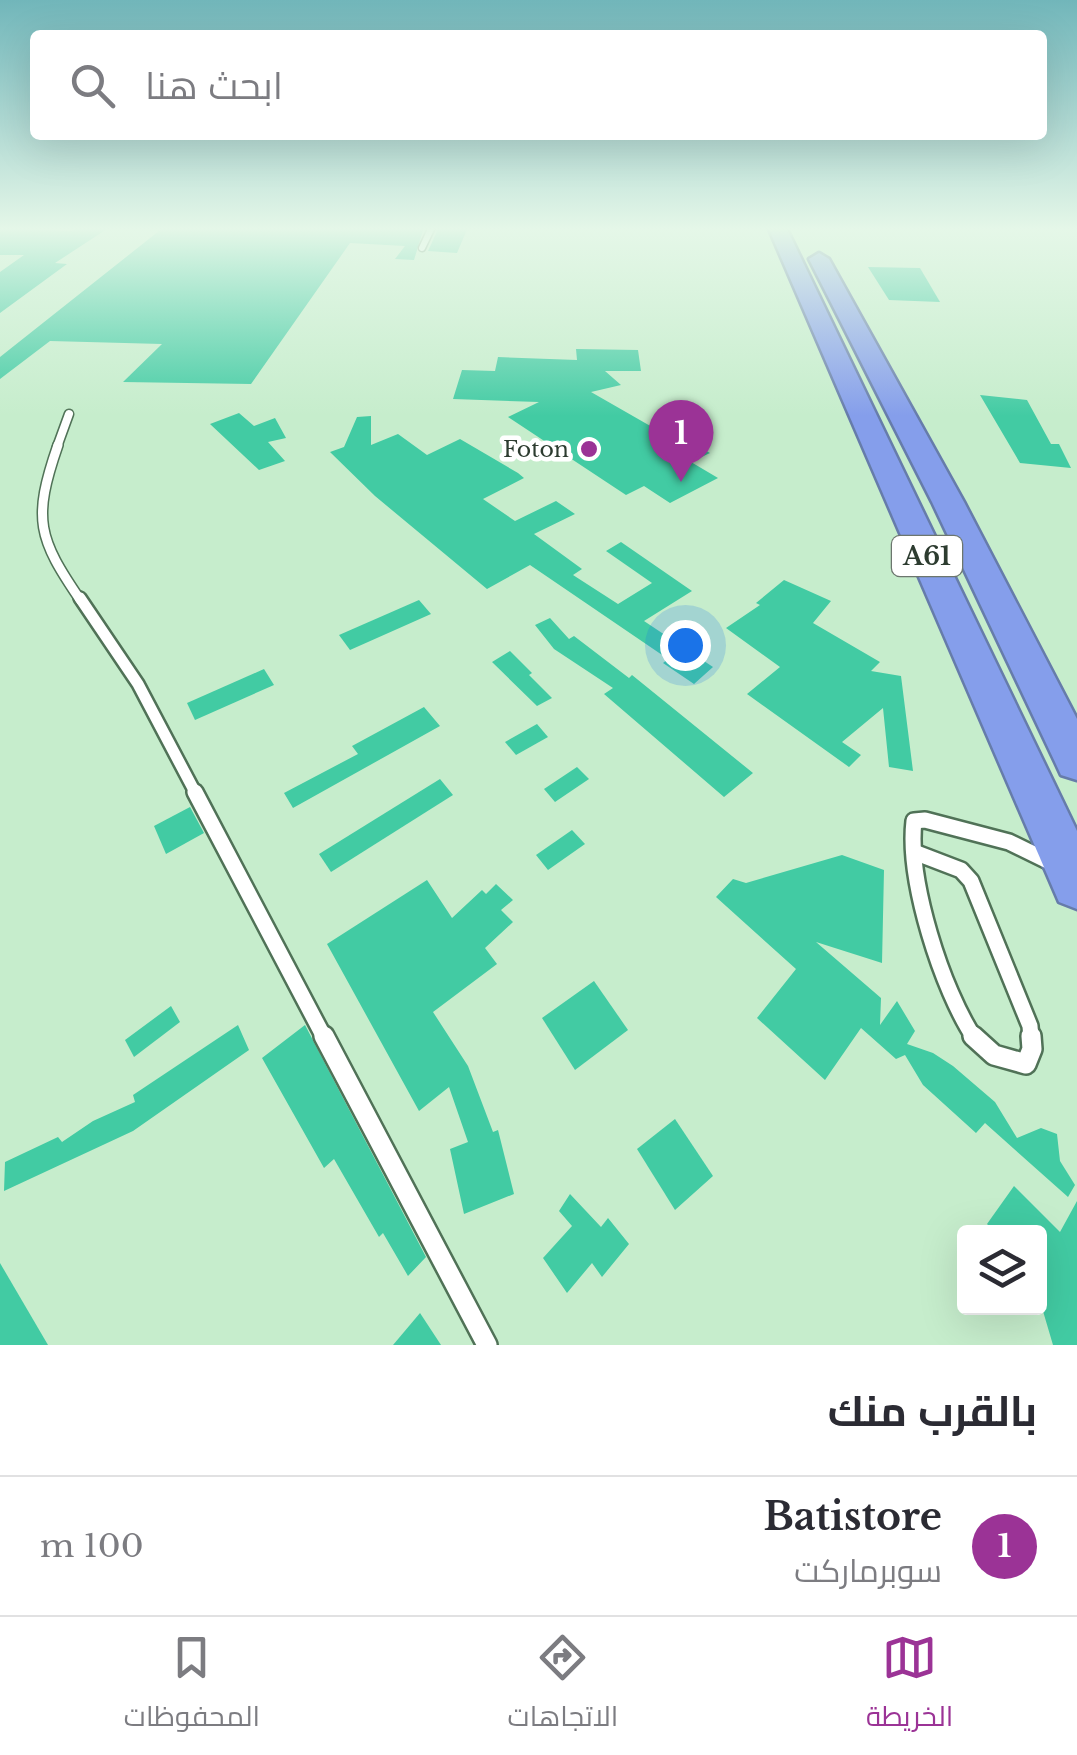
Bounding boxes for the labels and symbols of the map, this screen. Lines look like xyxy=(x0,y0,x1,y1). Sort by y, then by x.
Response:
pin: 1 xyxy=(648,400,714,482)
place label: Foton xyxy=(503,436,569,463)
marker: Foton xyxy=(578,438,600,460)
road number: A61 xyxy=(892,536,962,576)
your location xyxy=(660,620,711,671)

